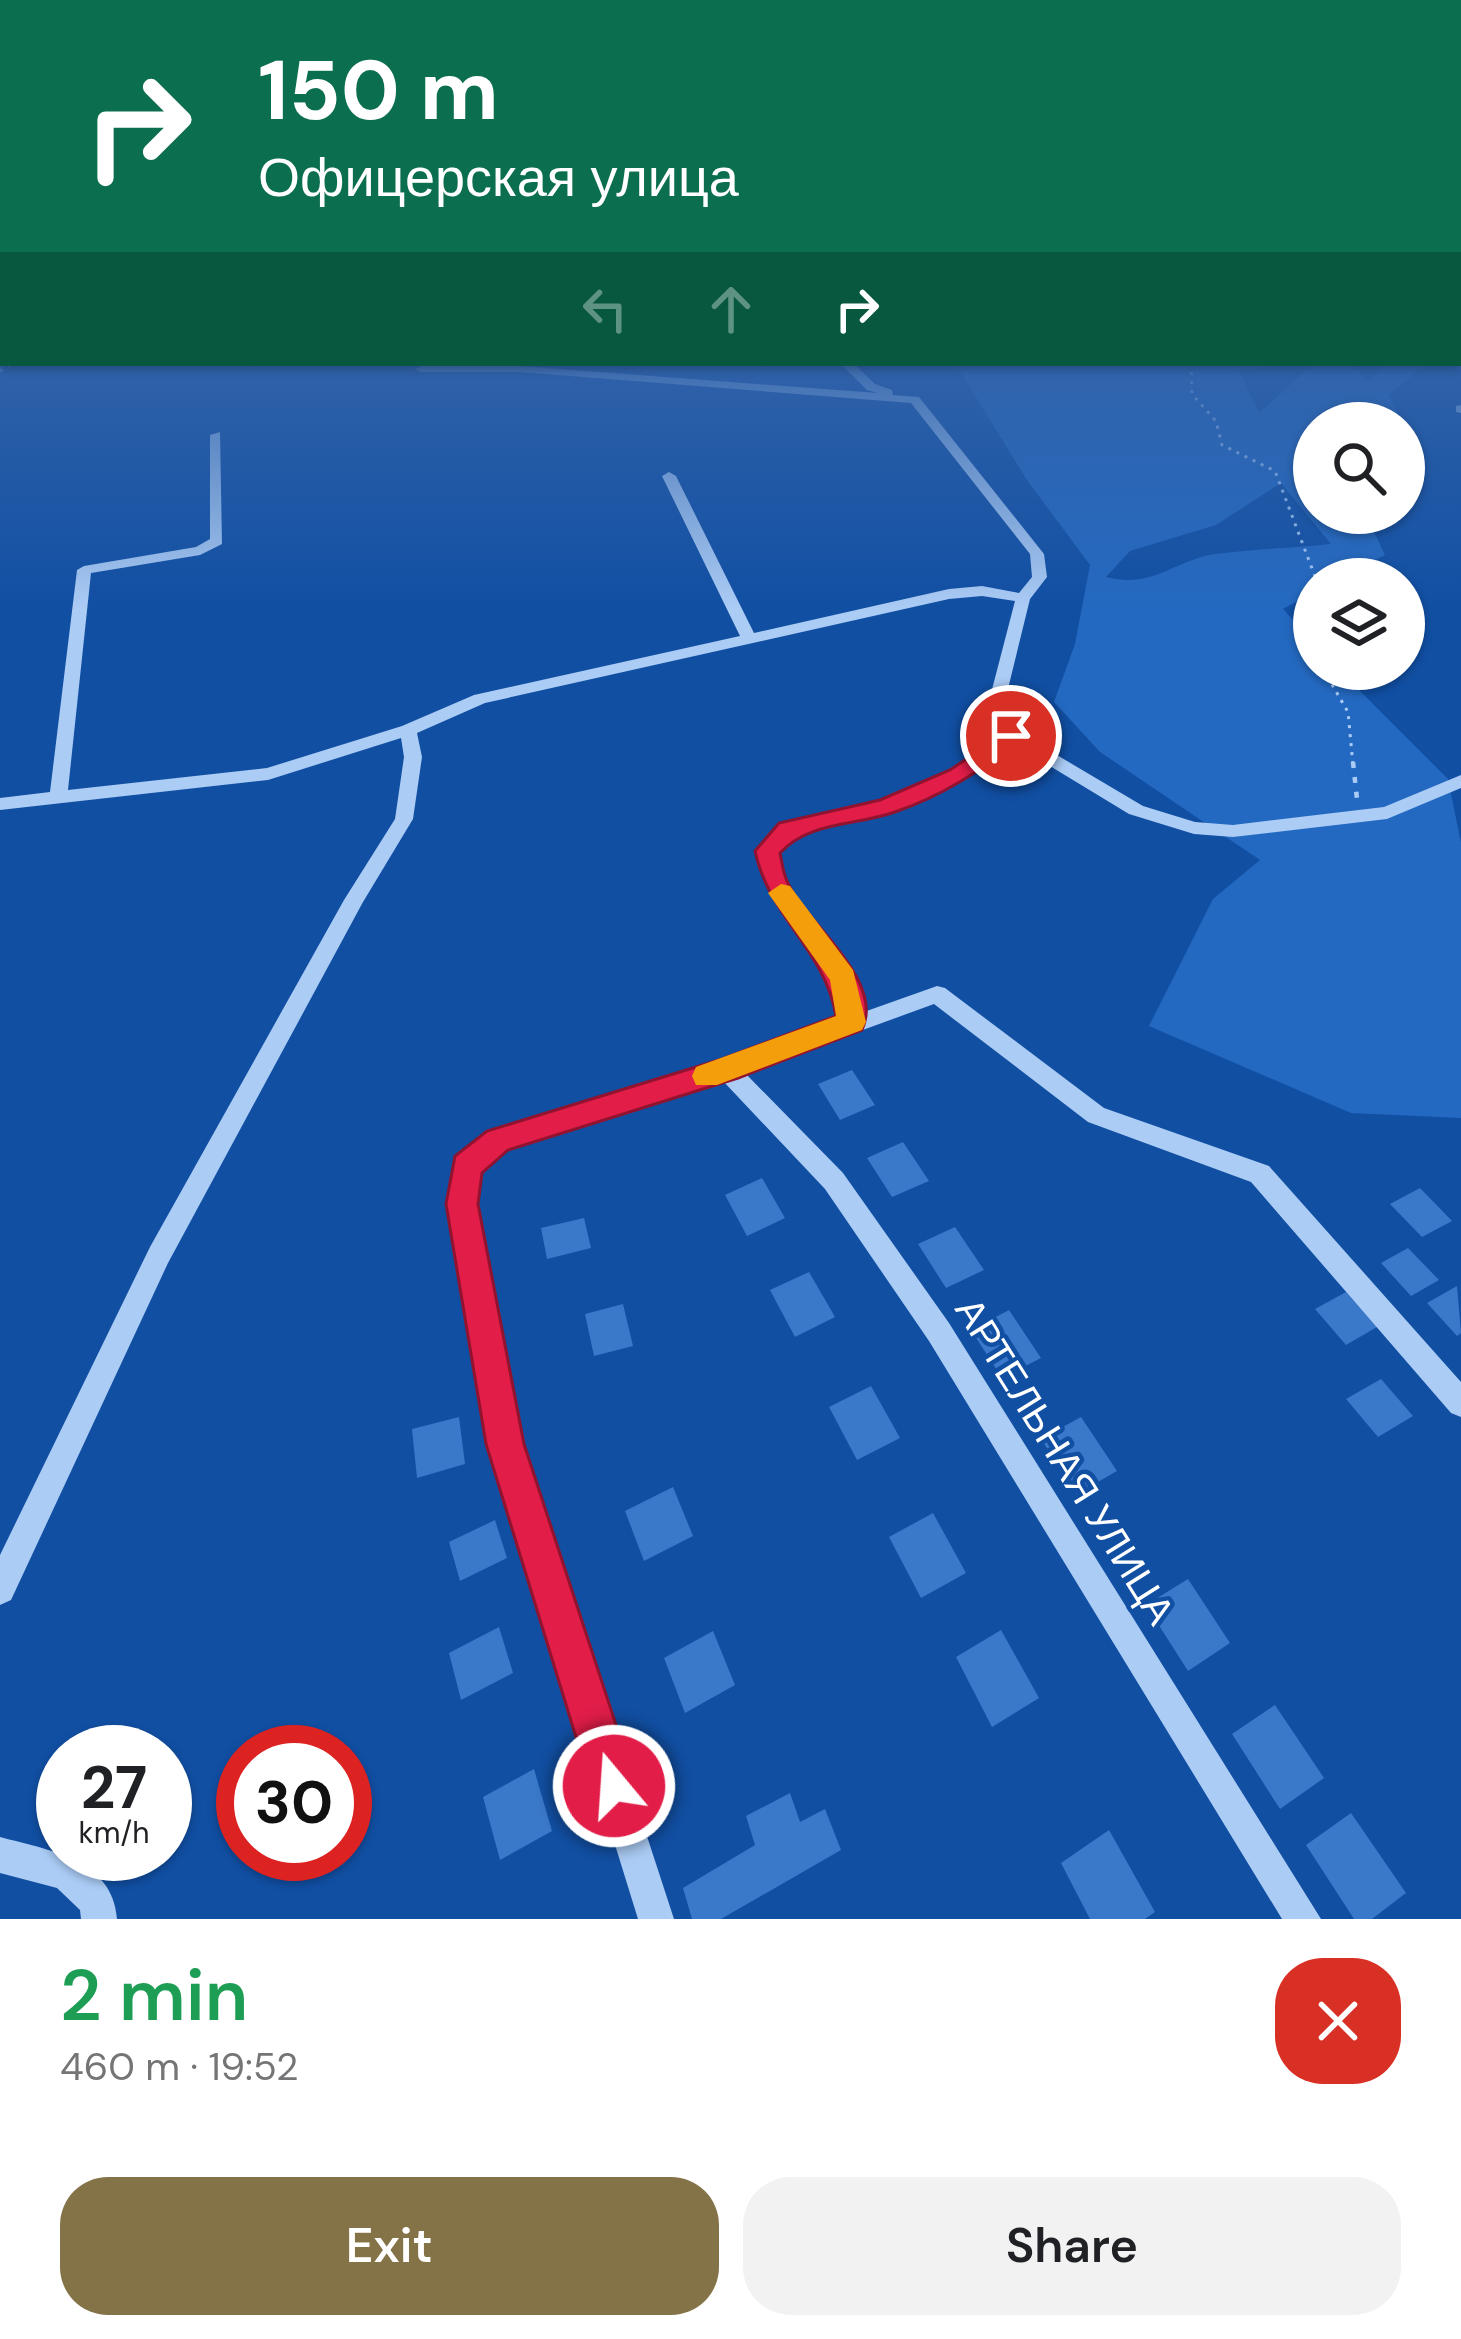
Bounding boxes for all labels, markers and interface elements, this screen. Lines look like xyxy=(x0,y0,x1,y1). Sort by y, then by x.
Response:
text: 150 m xyxy=(258,36,499,145)
icon: right xyxy=(60,48,216,204)
text: Офицерская улица xyxy=(258,142,739,213)
icon: left xyxy=(572,276,638,342)
icon: ahead xyxy=(698,276,764,342)
icon: right xyxy=(824,276,890,342)
map controls xyxy=(1293,402,1425,690)
button: search xyxy=(1293,402,1425,534)
button: layers xyxy=(1293,558,1425,690)
pin xyxy=(960,685,1062,787)
icon: arrive xyxy=(978,703,1044,769)
street label: АРТЕЛЬНАЯ УЛИЦА xyxy=(944,1288,1186,1634)
position arrow xyxy=(551,1723,677,1849)
speed limit sign: 30 xyxy=(216,1725,372,1881)
text: 27 xyxy=(81,1748,147,1827)
text: km/h xyxy=(79,1813,149,1852)
text: 2 min xyxy=(60,1949,248,2042)
button: close xyxy=(1275,1958,1401,2084)
text: 460 m · 19:52 xyxy=(60,2041,299,2092)
button: Exit xyxy=(60,2177,719,2315)
button: Share xyxy=(743,2177,1401,2315)

